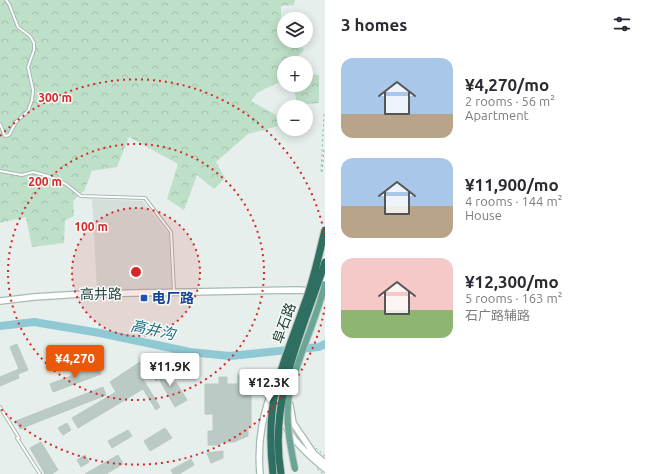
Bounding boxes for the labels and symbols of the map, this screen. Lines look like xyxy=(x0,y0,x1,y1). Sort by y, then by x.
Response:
text: 300 m xyxy=(38,91,72,104)
text: 200 m xyxy=(28,175,62,188)
text: 100 m xyxy=(74,220,108,233)
centre of rings xyxy=(129,265,143,279)
street label: 高井路 xyxy=(80,286,122,302)
place label: 电厂路 xyxy=(152,290,194,306)
marker: 电厂路 xyxy=(139,293,149,303)
street label: 阜石路 xyxy=(269,301,299,345)
water label: 高井沟 xyxy=(129,317,179,343)
pin: ¥4,270 xyxy=(42,345,108,379)
pin: ¥11.9K xyxy=(137,353,203,387)
pin: ¥12.3K xyxy=(236,369,302,403)

